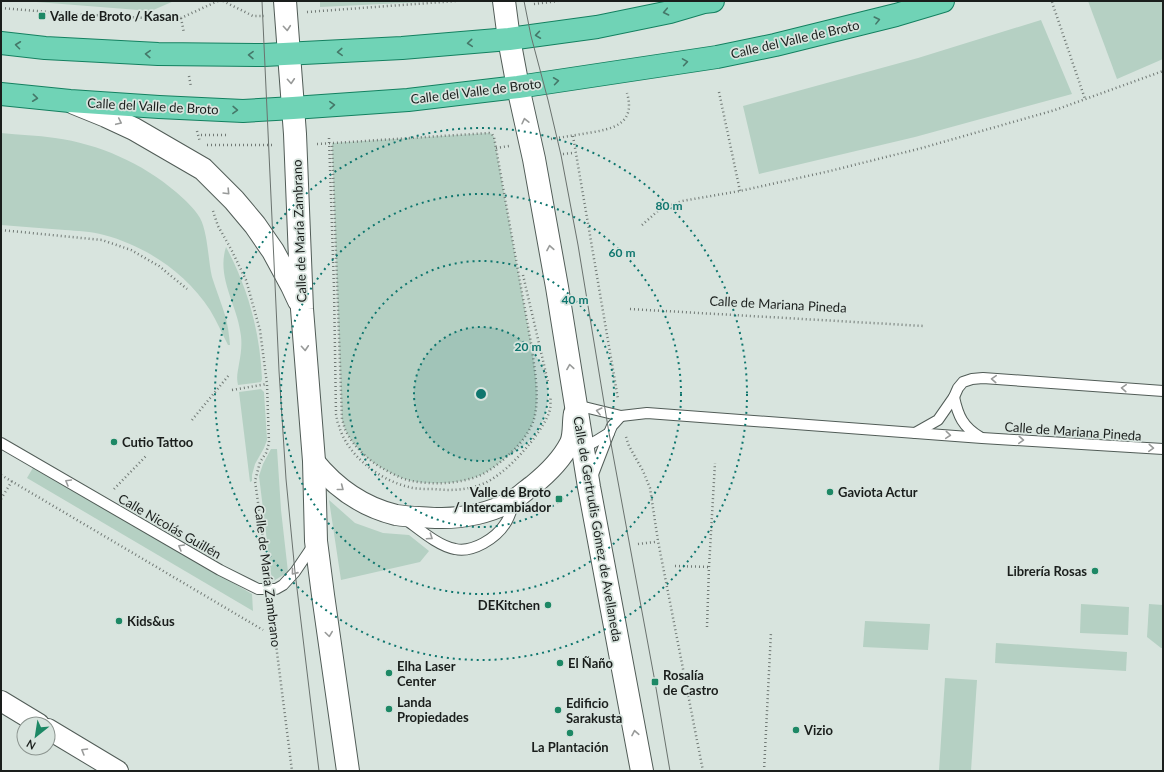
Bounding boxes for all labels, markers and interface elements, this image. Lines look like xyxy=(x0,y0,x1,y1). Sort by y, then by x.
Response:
place label: Valle de Broto / Kasan xyxy=(49,8,179,24)
one-way arrow xyxy=(663,8,669,16)
marker: Valle de Broto / Kasan xyxy=(37,11,47,21)
street label: Calle del Valle de Broto xyxy=(729,16,861,62)
one-way arrow xyxy=(874,16,880,24)
one-way arrow xyxy=(282,24,291,31)
one-way arrow xyxy=(535,30,541,39)
one-way arrow xyxy=(467,38,473,47)
one-way arrow xyxy=(15,41,21,50)
one-way arrow xyxy=(337,47,343,56)
one-way arrow xyxy=(145,49,151,58)
one-way arrow xyxy=(248,51,254,59)
one-way arrow xyxy=(682,58,688,67)
street label: Calle del Valle de Broto xyxy=(410,75,542,107)
one-way arrow xyxy=(553,77,559,86)
one-way arrow xyxy=(287,78,296,84)
one-way arrow xyxy=(32,93,38,102)
street label: Calle del Valle de Broto xyxy=(87,95,219,117)
one-way arrow xyxy=(329,101,335,110)
one-way arrow xyxy=(232,106,238,115)
one-way arrow xyxy=(114,117,122,125)
one-way arrow xyxy=(522,117,530,124)
street label: Calle de María Zambrano xyxy=(289,159,309,303)
one-way arrow xyxy=(222,187,230,195)
text: 80 m xyxy=(656,198,682,213)
one-way arrow xyxy=(546,245,555,251)
text: 60 m xyxy=(609,245,635,260)
text: 40 m xyxy=(562,292,588,307)
street label: Calle de Mariana Pineda xyxy=(709,292,847,316)
text: 20 m xyxy=(515,339,541,354)
one-way arrow xyxy=(301,345,310,351)
one-way arrow xyxy=(566,364,575,370)
one-way arrow xyxy=(991,374,997,383)
one-way arrow xyxy=(1121,383,1127,392)
centre of rings xyxy=(474,387,488,401)
one-way arrow xyxy=(596,407,602,415)
street label: Calle de Gertrudis Gómez de Avellaneda xyxy=(570,415,626,643)
street label: Calle de Mariana Pineda xyxy=(1004,418,1142,444)
one-way arrow xyxy=(945,431,951,440)
place label: Cutio Tattoo xyxy=(122,434,194,450)
one-way arrow xyxy=(1018,436,1024,445)
marker: Cutio Tattoo xyxy=(109,437,119,447)
one-way arrow xyxy=(1148,444,1154,453)
one-way arrow xyxy=(65,479,72,487)
one-way arrow xyxy=(337,484,344,491)
place label: Valle de Broto / Intercambiador xyxy=(454,484,552,515)
place label: Gaviota Actur xyxy=(838,484,918,500)
marker: Gaviota Actur xyxy=(825,487,835,497)
street label: Calle Nicolás Guillén xyxy=(116,490,224,562)
marker: Valle de Broto / Intercambiador xyxy=(554,494,564,504)
street label: Calle de María Zambrano xyxy=(251,504,285,648)
one-way arrow xyxy=(426,532,433,539)
one-way arrow xyxy=(178,545,185,552)
place label: Librería Rosas xyxy=(1007,563,1087,579)
marker: Librería Rosas xyxy=(1090,566,1100,576)
one-way arrow xyxy=(291,568,298,575)
place label: DEKitchen xyxy=(478,597,540,613)
marker: DEKitchen xyxy=(543,600,553,610)
place label: Kids&us xyxy=(127,613,175,629)
marker: Kids&us xyxy=(114,616,124,626)
one-way arrow xyxy=(324,631,333,637)
place label: El Ñaño xyxy=(568,655,614,671)
place label: Elha Laser Center xyxy=(397,658,456,689)
marker: El Ñaño xyxy=(555,658,565,668)
place label: Rosalía de Castro xyxy=(663,667,719,698)
marker: Elha Laser Center xyxy=(384,668,394,678)
marker: Rosalía de Castro xyxy=(650,677,660,687)
place label: Landa Propiedades xyxy=(397,694,469,725)
place label: Edificio Sarakusta xyxy=(566,695,622,726)
marker: Landa Propiedades xyxy=(384,704,394,714)
marker: Edificio Sarakusta xyxy=(553,705,563,715)
north arrow xyxy=(16,716,56,756)
place label: Vizio xyxy=(803,722,834,738)
marker: Vizio xyxy=(791,725,801,735)
marker: La Plantación xyxy=(565,728,575,738)
one-way arrow xyxy=(631,730,639,736)
text: N xyxy=(24,737,38,753)
place label: La Plantación xyxy=(531,739,609,755)
one-way arrow xyxy=(81,748,88,756)

